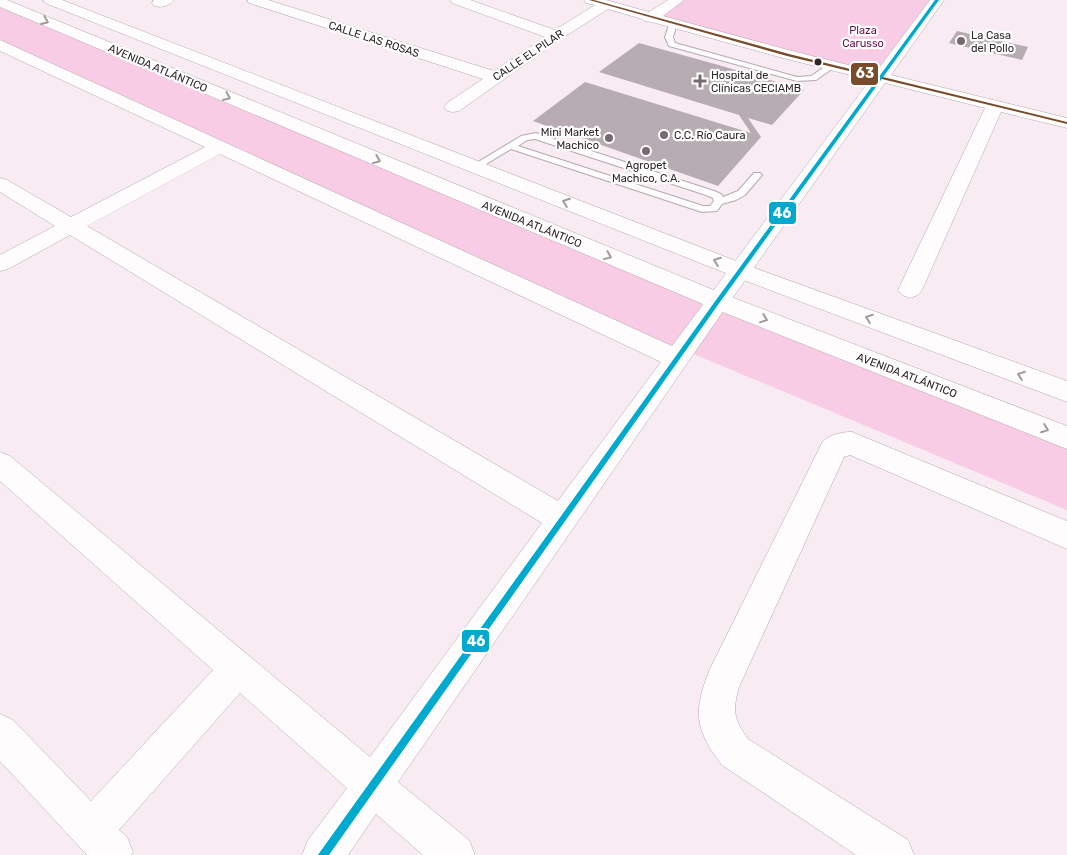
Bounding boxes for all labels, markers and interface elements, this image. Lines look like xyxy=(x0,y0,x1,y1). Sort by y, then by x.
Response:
one-way arrow xyxy=(40,14,49,25)
street label: CALLE LAS ROSAS xyxy=(327,19,421,60)
park label: Plaza Carusso xyxy=(842,24,884,50)
street label: CALLE EL PILAR xyxy=(490,27,566,84)
place label: La Casa del Pollo xyxy=(971,29,1014,55)
marker: La Casa del Pollo xyxy=(955,35,967,47)
street label: AVENIDA ATLÁNTICO xyxy=(106,42,209,95)
unlabelled marker xyxy=(813,57,823,67)
line badge: 63 xyxy=(850,62,879,86)
text: 63 xyxy=(856,65,874,82)
place label: Hospital de Clínicas CECIAMB xyxy=(711,69,801,95)
marker: Hospital de Clínicas CECIAMB xyxy=(693,74,707,88)
one-way arrow xyxy=(222,91,231,101)
place label: Mini Market Machico xyxy=(541,126,600,152)
marker: C.C. Río Caura xyxy=(658,129,670,141)
place label: C.C. Río Caura xyxy=(674,129,745,142)
marker: Mini Market Machico xyxy=(603,132,615,144)
marker: Agropet Machico, C.A. xyxy=(640,145,652,157)
one-way arrow xyxy=(372,153,381,164)
place label: Agropet Machico, C.A. xyxy=(612,159,680,185)
street label: AVENIDA ATLÁNTICO xyxy=(480,198,584,250)
one-way arrow xyxy=(562,198,570,208)
line badge: 46 xyxy=(768,201,797,225)
text: 46 xyxy=(773,205,791,222)
one-way arrow xyxy=(603,249,612,260)
one-way arrow xyxy=(713,257,722,267)
one-way arrow xyxy=(759,313,768,323)
one-way arrow xyxy=(865,314,874,324)
street label: AVENIDA ATLÁNTICO xyxy=(855,350,959,401)
one-way arrow xyxy=(1018,371,1026,381)
one-way arrow xyxy=(1040,423,1049,434)
line badge: 46 xyxy=(461,629,490,653)
text: 46 xyxy=(467,633,485,650)

